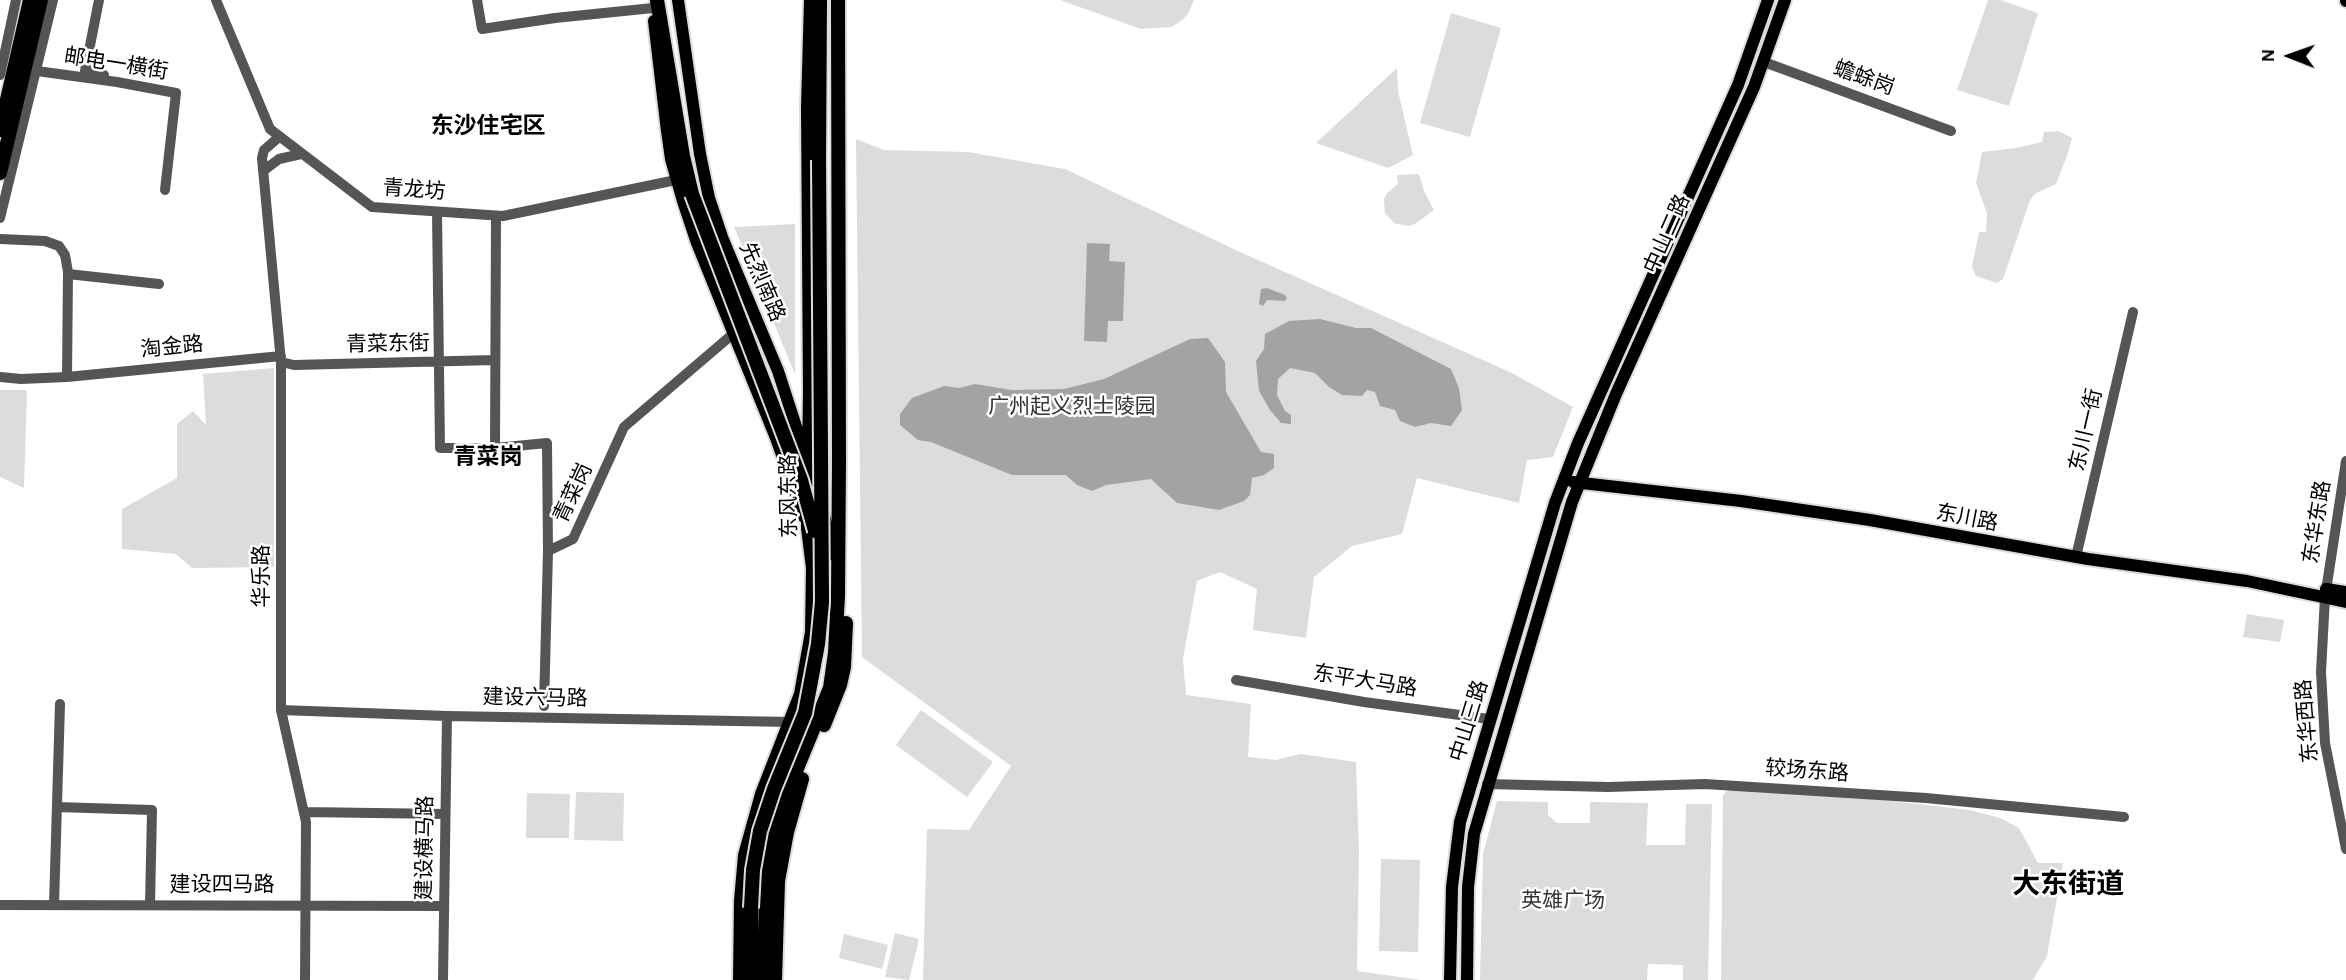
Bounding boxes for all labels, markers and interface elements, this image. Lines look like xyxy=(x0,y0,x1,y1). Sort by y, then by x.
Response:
north arrow xyxy=(2255,21,2325,91)
street label: 邮电一横街 xyxy=(62,43,170,85)
text: N xyxy=(2259,49,2278,62)
street label: 蟾蜍岗 xyxy=(1830,55,1898,101)
district label: 东沙住宅区 xyxy=(431,112,545,140)
street label: 青龙坊 xyxy=(382,175,446,205)
street label: 中山二路 xyxy=(1638,191,1696,277)
street label: 先烈南路 xyxy=(734,238,790,326)
street label: 淘金路 xyxy=(139,331,205,363)
street label: 青菜东街 xyxy=(346,331,430,357)
street label: 东川一街 xyxy=(2064,386,2108,474)
park label: 广州起义烈士陵园 xyxy=(988,394,1156,420)
district label: 青菜岗 xyxy=(454,443,522,471)
street label: 东风东路 xyxy=(776,454,802,538)
street label: 青菜岗 xyxy=(548,459,598,527)
street label: 东华东路 xyxy=(2298,479,2336,565)
street label: 东川路 xyxy=(1934,500,2000,536)
street label: 华乐路 xyxy=(249,545,275,607)
street label: 东平大马路 xyxy=(1311,660,1419,702)
street label: 中山三路 xyxy=(1445,677,1493,765)
street label: 东华西路 xyxy=(2291,678,2323,764)
street label: 建设六马路 xyxy=(482,684,588,712)
street label: 较场东路 xyxy=(1764,756,1850,786)
street label: 建设横马路 xyxy=(411,795,439,901)
district label: 大东街道 xyxy=(2012,868,2124,902)
street label: 建设四马路 xyxy=(170,872,274,898)
park label: 英雄广场 xyxy=(1521,888,1605,914)

